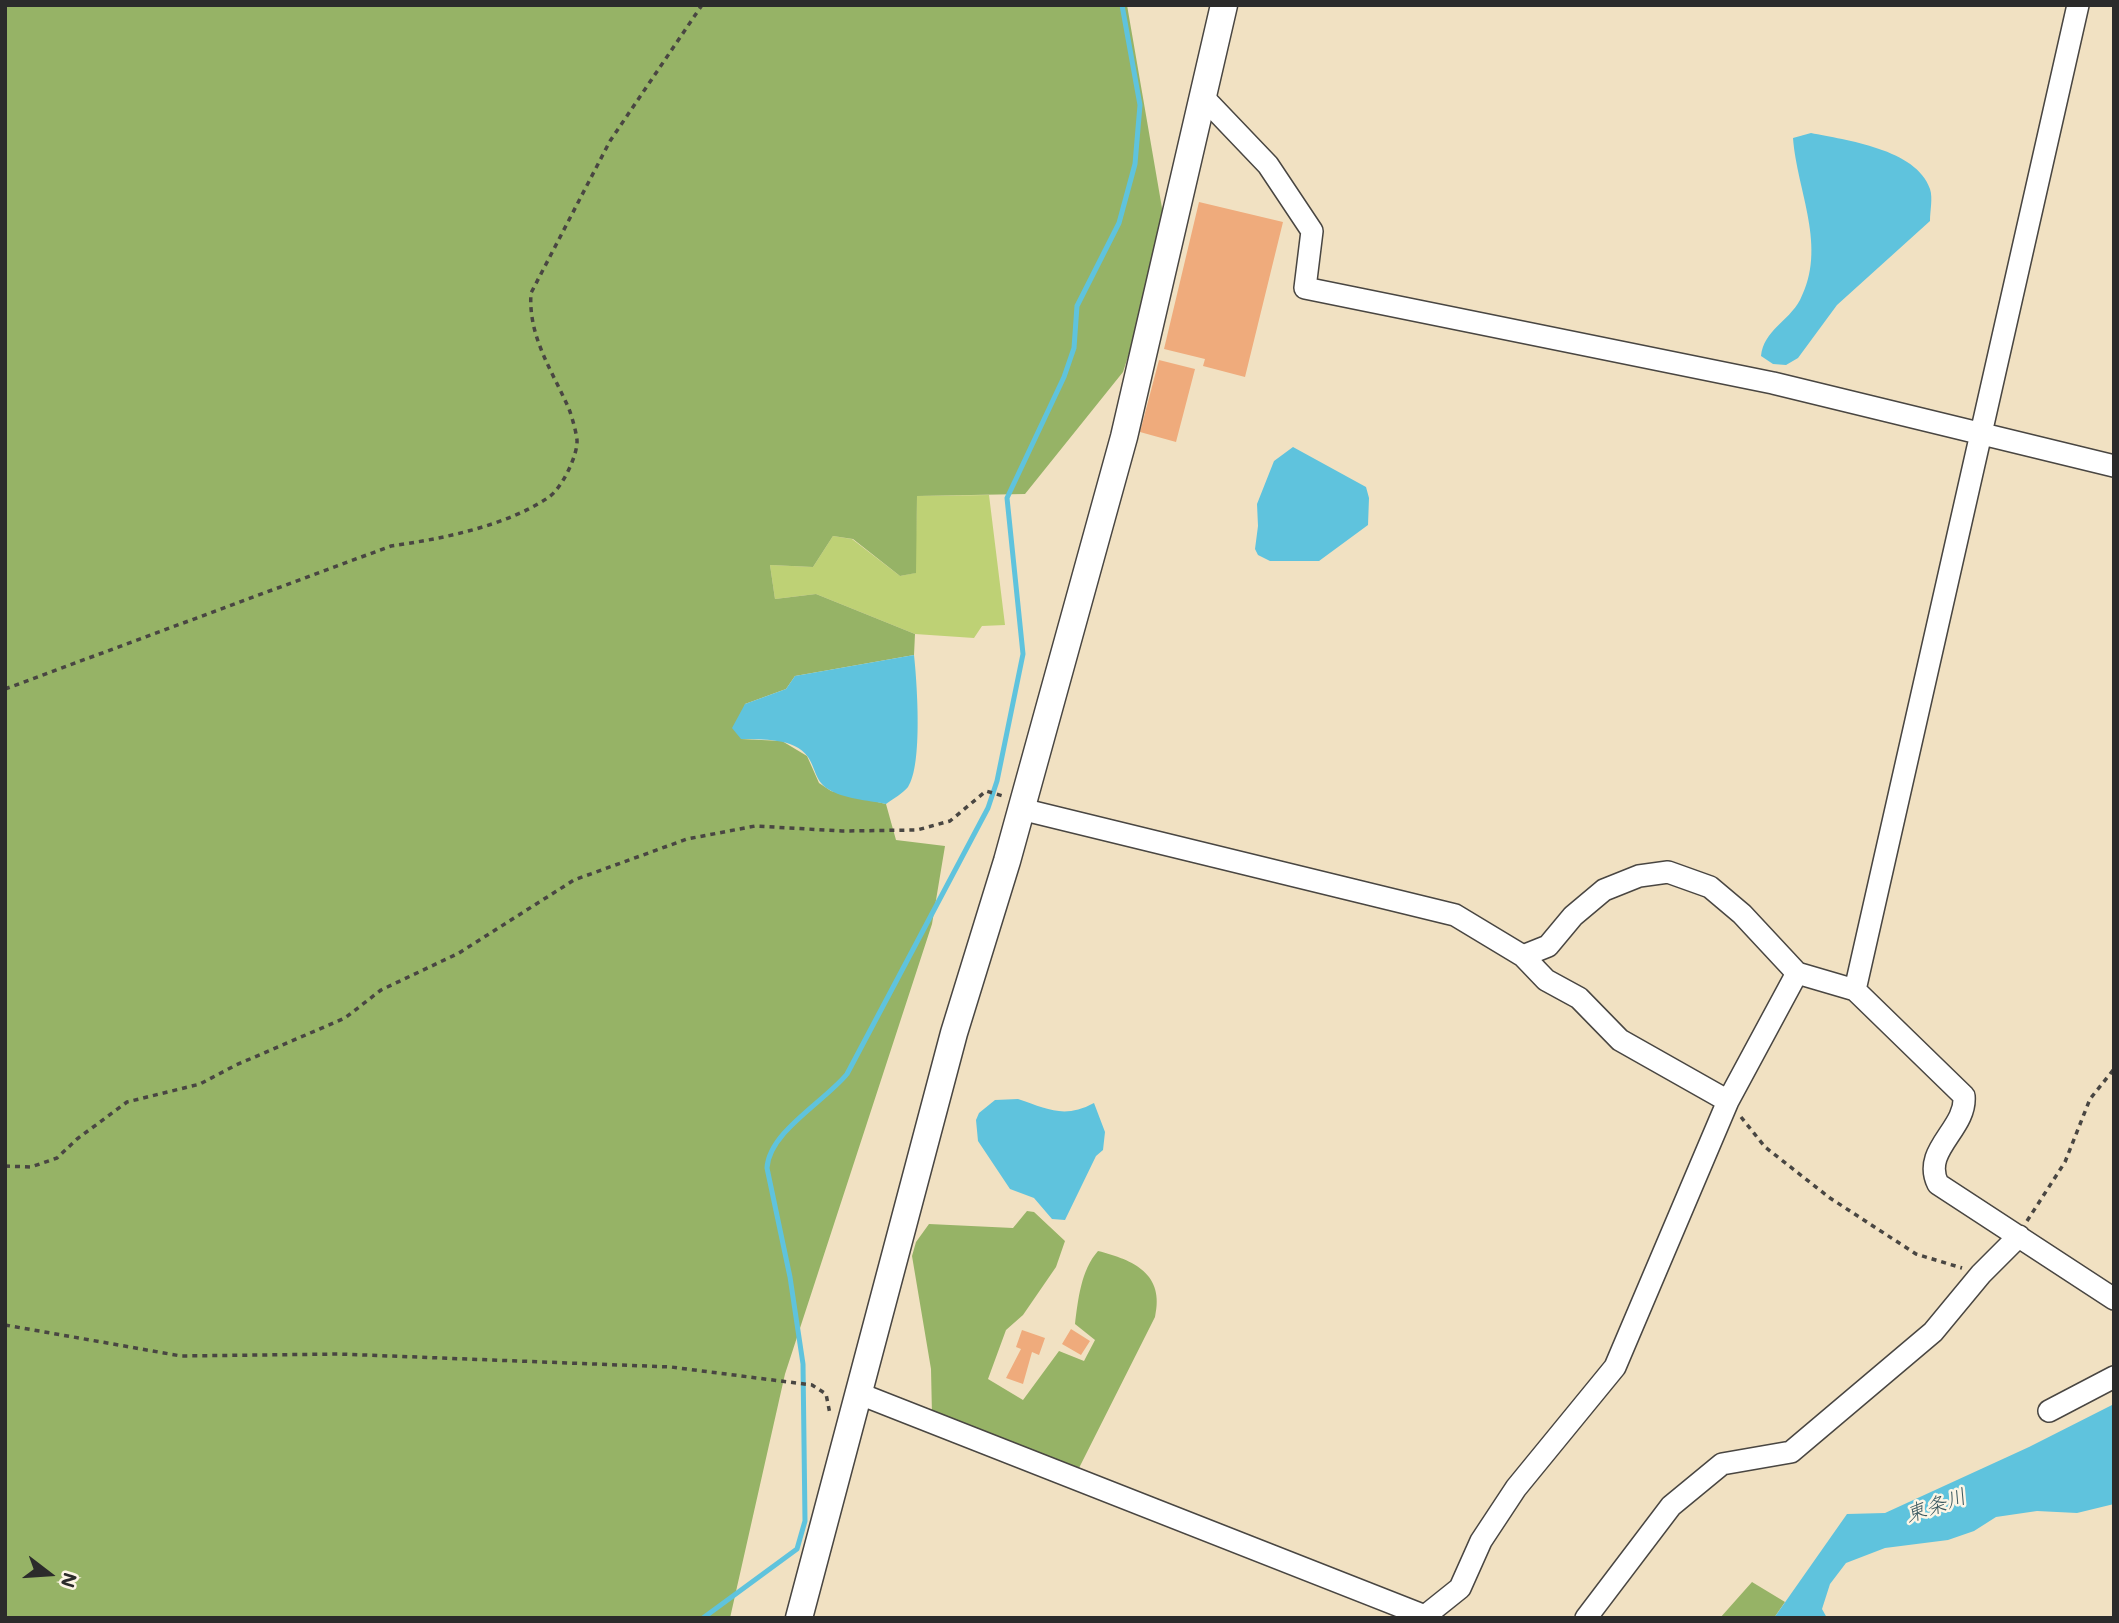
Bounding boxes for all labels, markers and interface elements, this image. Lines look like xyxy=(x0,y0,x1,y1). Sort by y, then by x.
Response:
water label: 東条川 xyxy=(1902,1484,1970,1528)
north arrow xyxy=(14,1539,84,1609)
text: N xyxy=(56,1570,84,1591)

